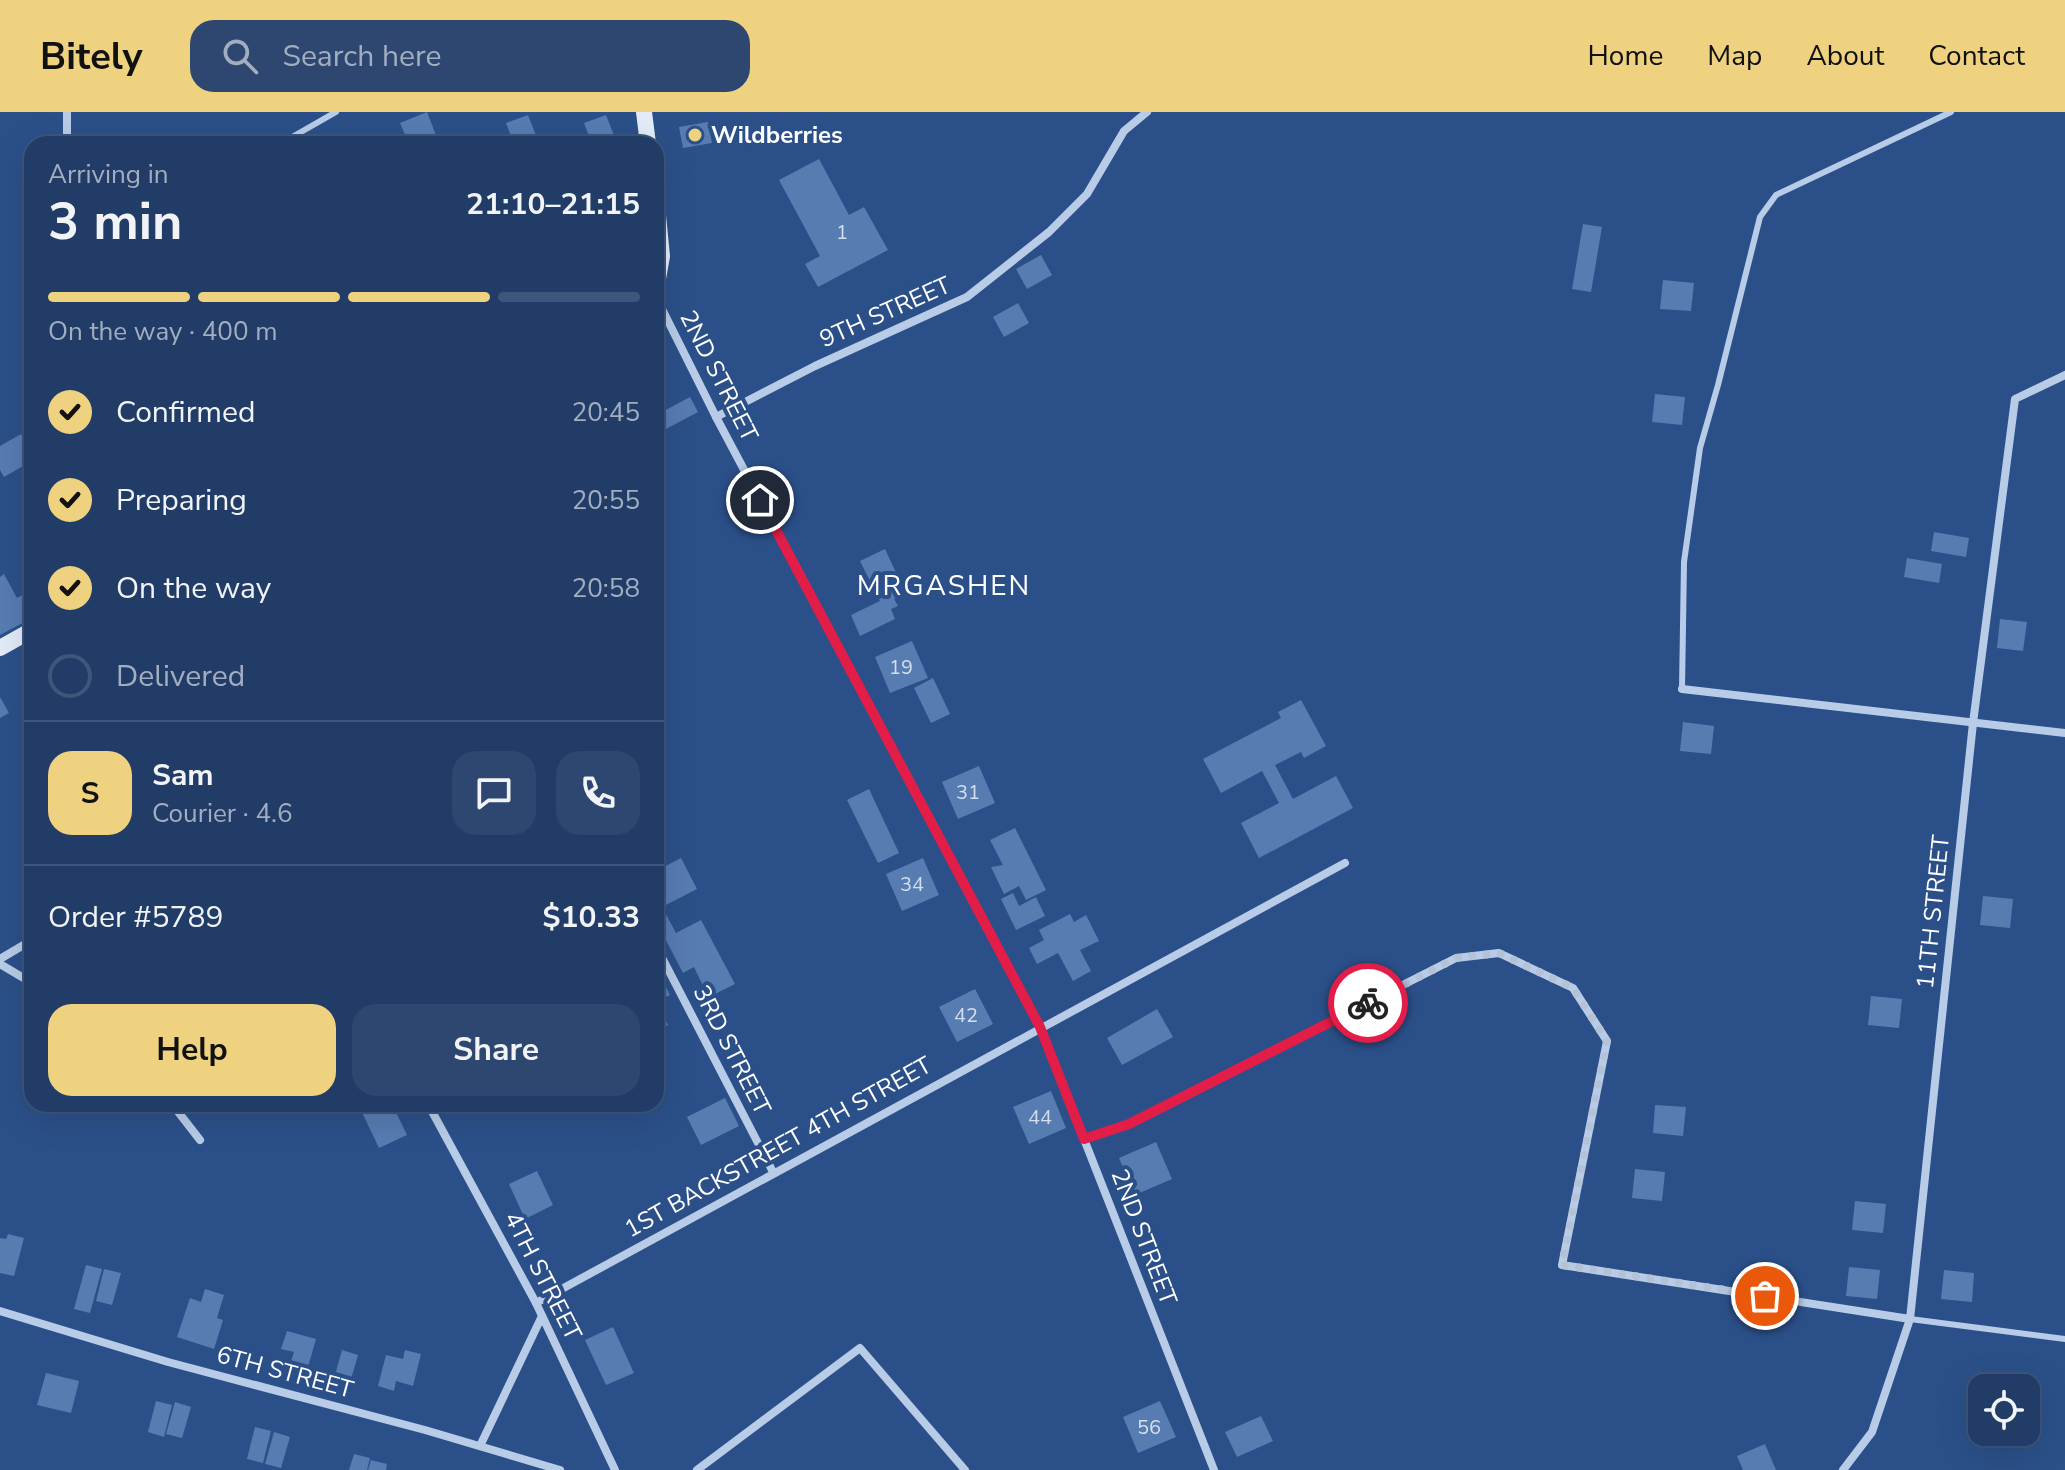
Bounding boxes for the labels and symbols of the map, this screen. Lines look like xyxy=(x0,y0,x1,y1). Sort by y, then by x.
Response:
place label: Wildberries xyxy=(711,119,843,151)
marker: Wildberries xyxy=(686,126,704,144)
house number: 1 xyxy=(836,219,848,246)
street label: 9TH STREET xyxy=(814,269,956,355)
street label: 2ND STREET xyxy=(672,305,766,448)
pin xyxy=(726,466,794,534)
district label: MRGASHEN xyxy=(857,567,1031,605)
house number: 19 xyxy=(889,654,913,681)
house number: 31 xyxy=(956,779,980,806)
street label: 11TH STREET xyxy=(1909,833,1957,991)
house number: 34 xyxy=(900,871,924,898)
courier xyxy=(1328,963,1408,1043)
street label: 3RD STREET xyxy=(686,980,779,1121)
house number: 42 xyxy=(954,1002,978,1029)
street label: 1ST BACKSTREET 4TH STREET xyxy=(619,1049,938,1245)
house number: 44 xyxy=(1028,1104,1052,1131)
street label: 2ND STREET xyxy=(1103,1164,1185,1310)
street label: 4TH STREET xyxy=(497,1206,589,1346)
pin xyxy=(1731,1262,1799,1330)
street label: 6TH STREET xyxy=(213,1338,357,1406)
house number: 56 xyxy=(1137,1414,1161,1441)

